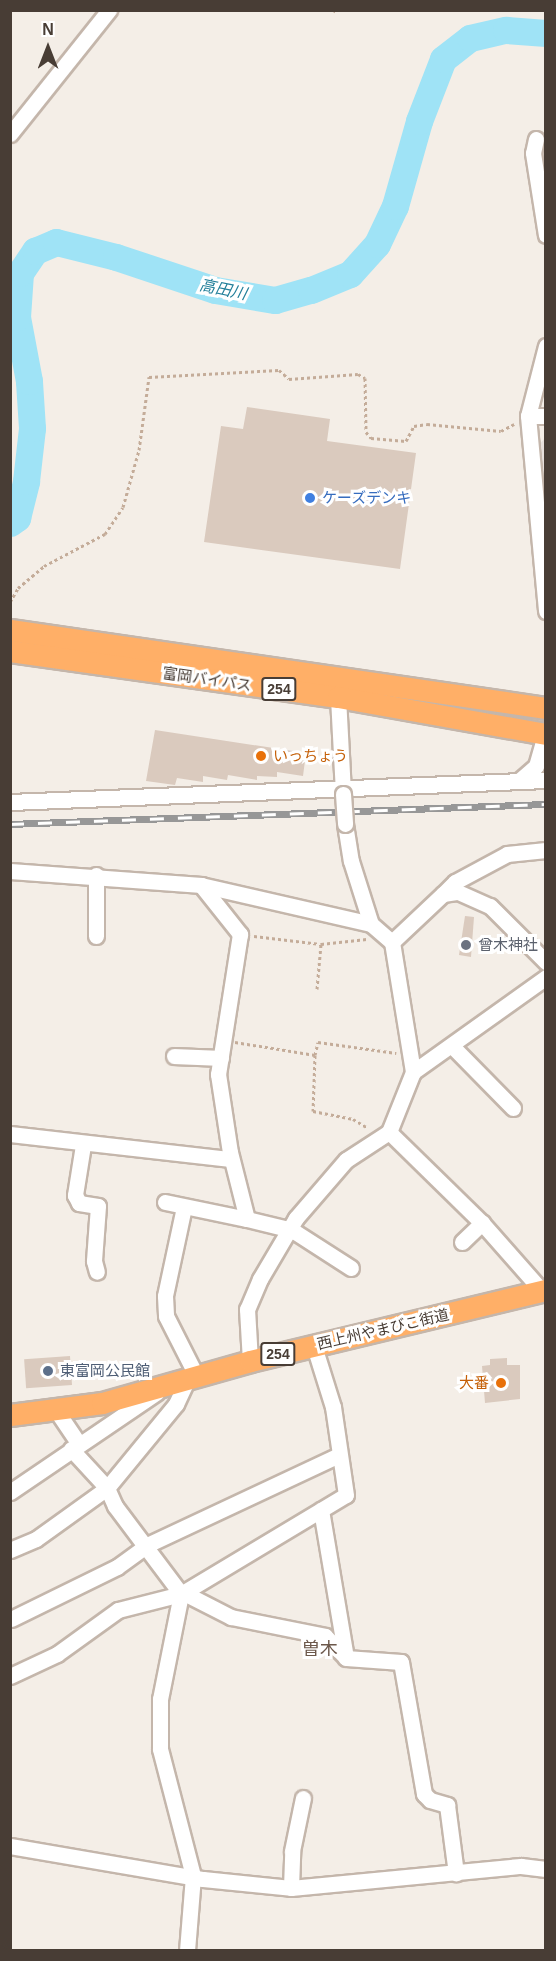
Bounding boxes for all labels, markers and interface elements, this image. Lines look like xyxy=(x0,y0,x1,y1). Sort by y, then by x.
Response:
north arrow xyxy=(18,18,78,78)
text: N xyxy=(42,21,54,38)
water label: 高田川 xyxy=(198,276,248,304)
place label: ケーズデンキ xyxy=(322,489,412,507)
marker: ケーズデンキ xyxy=(303,491,317,505)
street label: 富岡バイパス xyxy=(161,664,253,694)
road number: 254 xyxy=(261,678,297,700)
place label: いっちょう xyxy=(273,747,348,765)
marker: いっちょう xyxy=(254,749,268,763)
place label: 曾木神社 xyxy=(478,936,538,954)
marker: 曾木神社 xyxy=(459,938,473,952)
street label: 西上州やまびこ街道 xyxy=(315,1305,451,1353)
road number: 254 xyxy=(260,1343,296,1365)
place label: 東富岡公民館 xyxy=(60,1362,150,1380)
marker: 東富岡公民館 xyxy=(41,1364,55,1378)
place label: 大番 xyxy=(459,1374,489,1392)
marker: 大番 xyxy=(494,1376,508,1390)
district label: 曽木 xyxy=(302,1638,338,1660)

